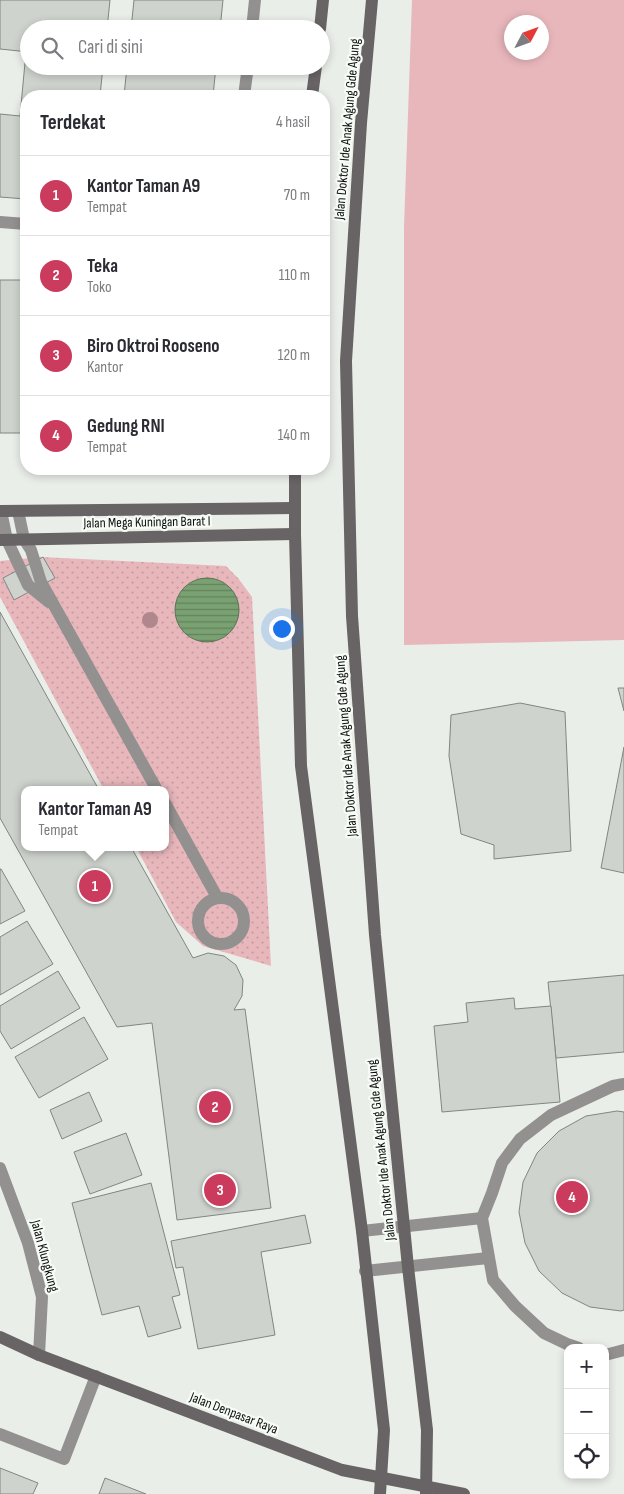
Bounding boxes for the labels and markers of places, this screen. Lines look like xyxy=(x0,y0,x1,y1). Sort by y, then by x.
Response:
pin: 1 xyxy=(79,867,111,905)
pin: 2 xyxy=(199,1088,231,1126)
pin: 3 xyxy=(204,1171,236,1209)
pin: 4 xyxy=(556,1178,588,1216)

